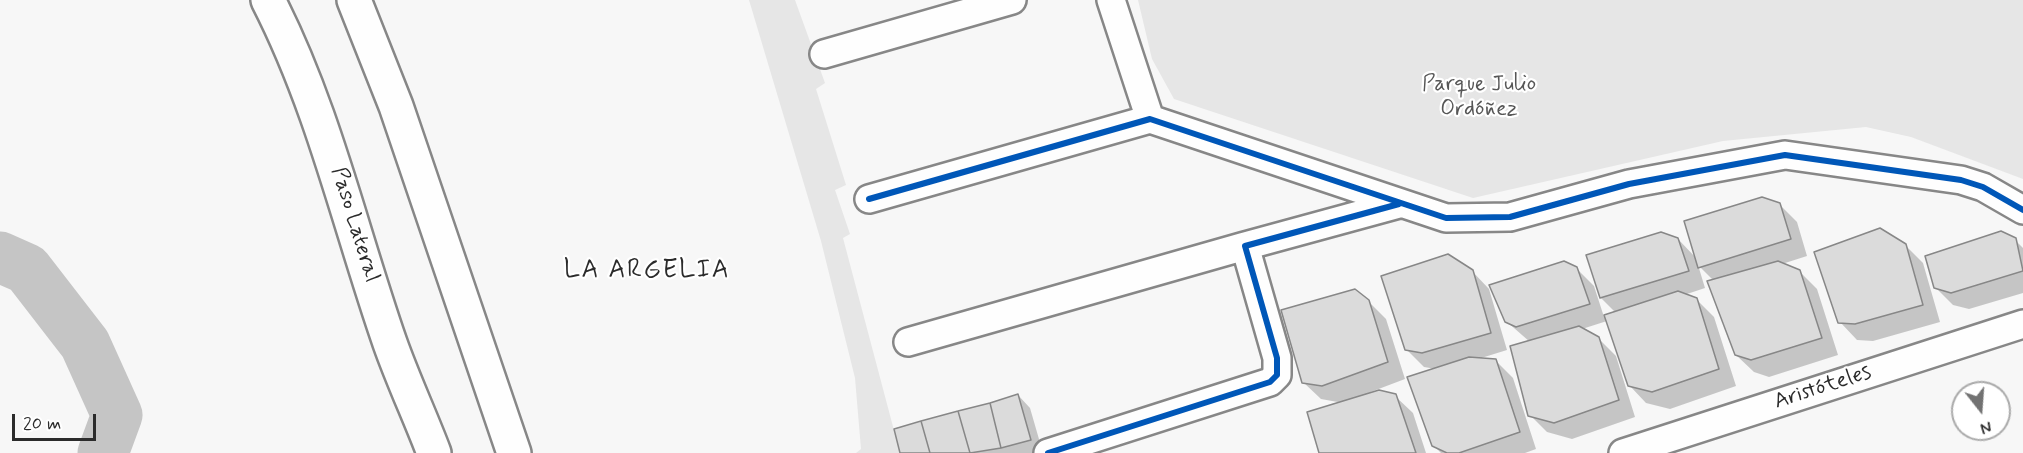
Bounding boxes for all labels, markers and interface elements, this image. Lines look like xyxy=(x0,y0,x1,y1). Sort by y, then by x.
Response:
park label: Parque Julio Ordóñez xyxy=(1422,72,1536,124)
street label: Paso Lateral xyxy=(324,164,384,286)
district label: LA ARGELIA xyxy=(565,256,729,288)
street label: Aristóteles xyxy=(1771,360,1875,416)
north arrow xyxy=(1951,381,2011,441)
scale bar xyxy=(15,402,99,440)
text: 20 m xyxy=(23,412,61,436)
text: N xyxy=(1978,415,1994,438)

